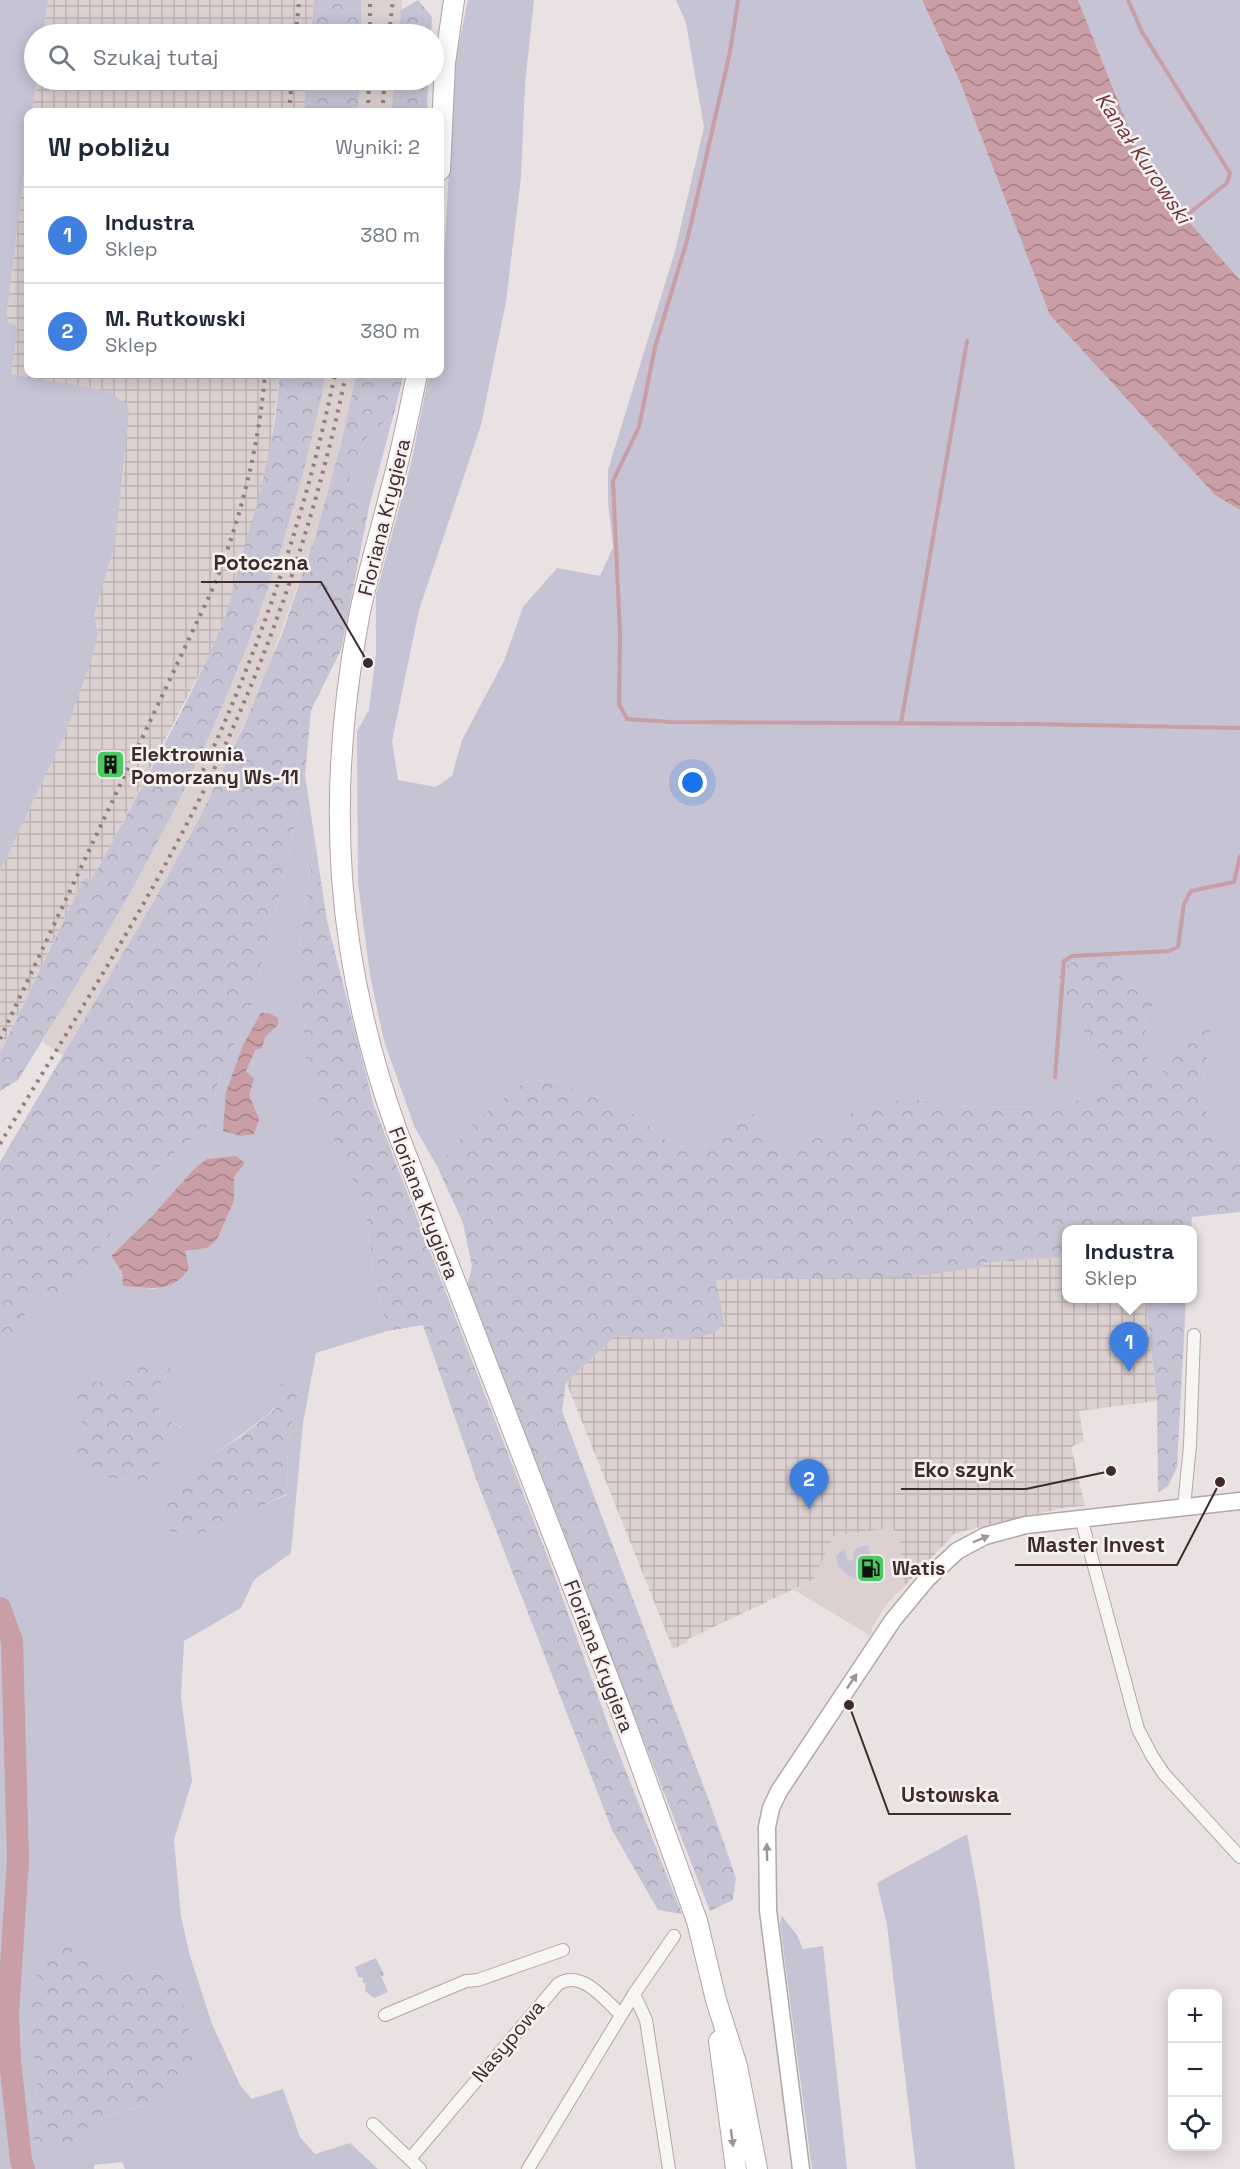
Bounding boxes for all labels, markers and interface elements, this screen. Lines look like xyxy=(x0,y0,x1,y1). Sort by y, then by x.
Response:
search box xyxy=(24,24,444,90)
icon: search xyxy=(45,41,78,74)
text: Szukaj tutaj xyxy=(93,43,218,71)
water label: Kanał Kurowski xyxy=(1089,87,1199,231)
text: W pobliżu xyxy=(48,130,170,164)
text: Wyniki: 2 xyxy=(335,134,420,160)
text: Industra xyxy=(105,208,194,236)
text: 1 xyxy=(63,222,72,248)
text: 380 m xyxy=(360,222,420,248)
text: Sklep xyxy=(105,236,158,262)
text: M. Rutkowski xyxy=(105,304,246,332)
text: 2 xyxy=(62,318,73,344)
text: 380 m xyxy=(360,318,420,344)
text: Sklep xyxy=(105,332,158,358)
street label: Floriana Krygiera xyxy=(352,436,416,598)
callout: Potoczna xyxy=(201,543,321,582)
text: Potoczna xyxy=(213,549,309,576)
place label: Elektrownia Pomorzany Ws-11 xyxy=(131,741,299,790)
building icon: Elektrownia Pomorzany Ws-11 xyxy=(94,749,126,781)
your location xyxy=(678,768,707,797)
street label: Floriana Krygiera xyxy=(383,1123,465,1283)
popup xyxy=(1062,1225,1197,1303)
text: Industra xyxy=(1085,1237,1174,1265)
text: Sklep xyxy=(1085,1265,1137,1291)
pin: 1 xyxy=(1110,1322,1148,1372)
callout: Eko szynk xyxy=(901,1450,1026,1489)
text: Eko szynk xyxy=(914,1456,1014,1483)
pin: 2 xyxy=(790,1460,828,1509)
callout: Master Invest xyxy=(1015,1526,1177,1565)
text: Master Invest xyxy=(1027,1531,1165,1558)
one-way arrow xyxy=(972,1534,990,1543)
fuel station icon: Watis xyxy=(855,1552,887,1584)
place label: Watis xyxy=(892,1555,946,1581)
street label: Floriana Krygiera xyxy=(558,1576,640,1736)
one-way arrow xyxy=(846,1673,857,1689)
callout: Ustowska xyxy=(889,1775,1011,1814)
text: Ustowska xyxy=(901,1781,999,1808)
one-way arrow xyxy=(762,1842,772,1861)
map controls xyxy=(1168,1989,1222,2151)
button: + xyxy=(1168,1989,1222,2043)
street label: Nasypowa xyxy=(466,1994,550,2088)
button: − xyxy=(1168,2043,1222,2097)
button: locate xyxy=(1168,2097,1222,2151)
one-way arrow xyxy=(727,2128,737,2147)

